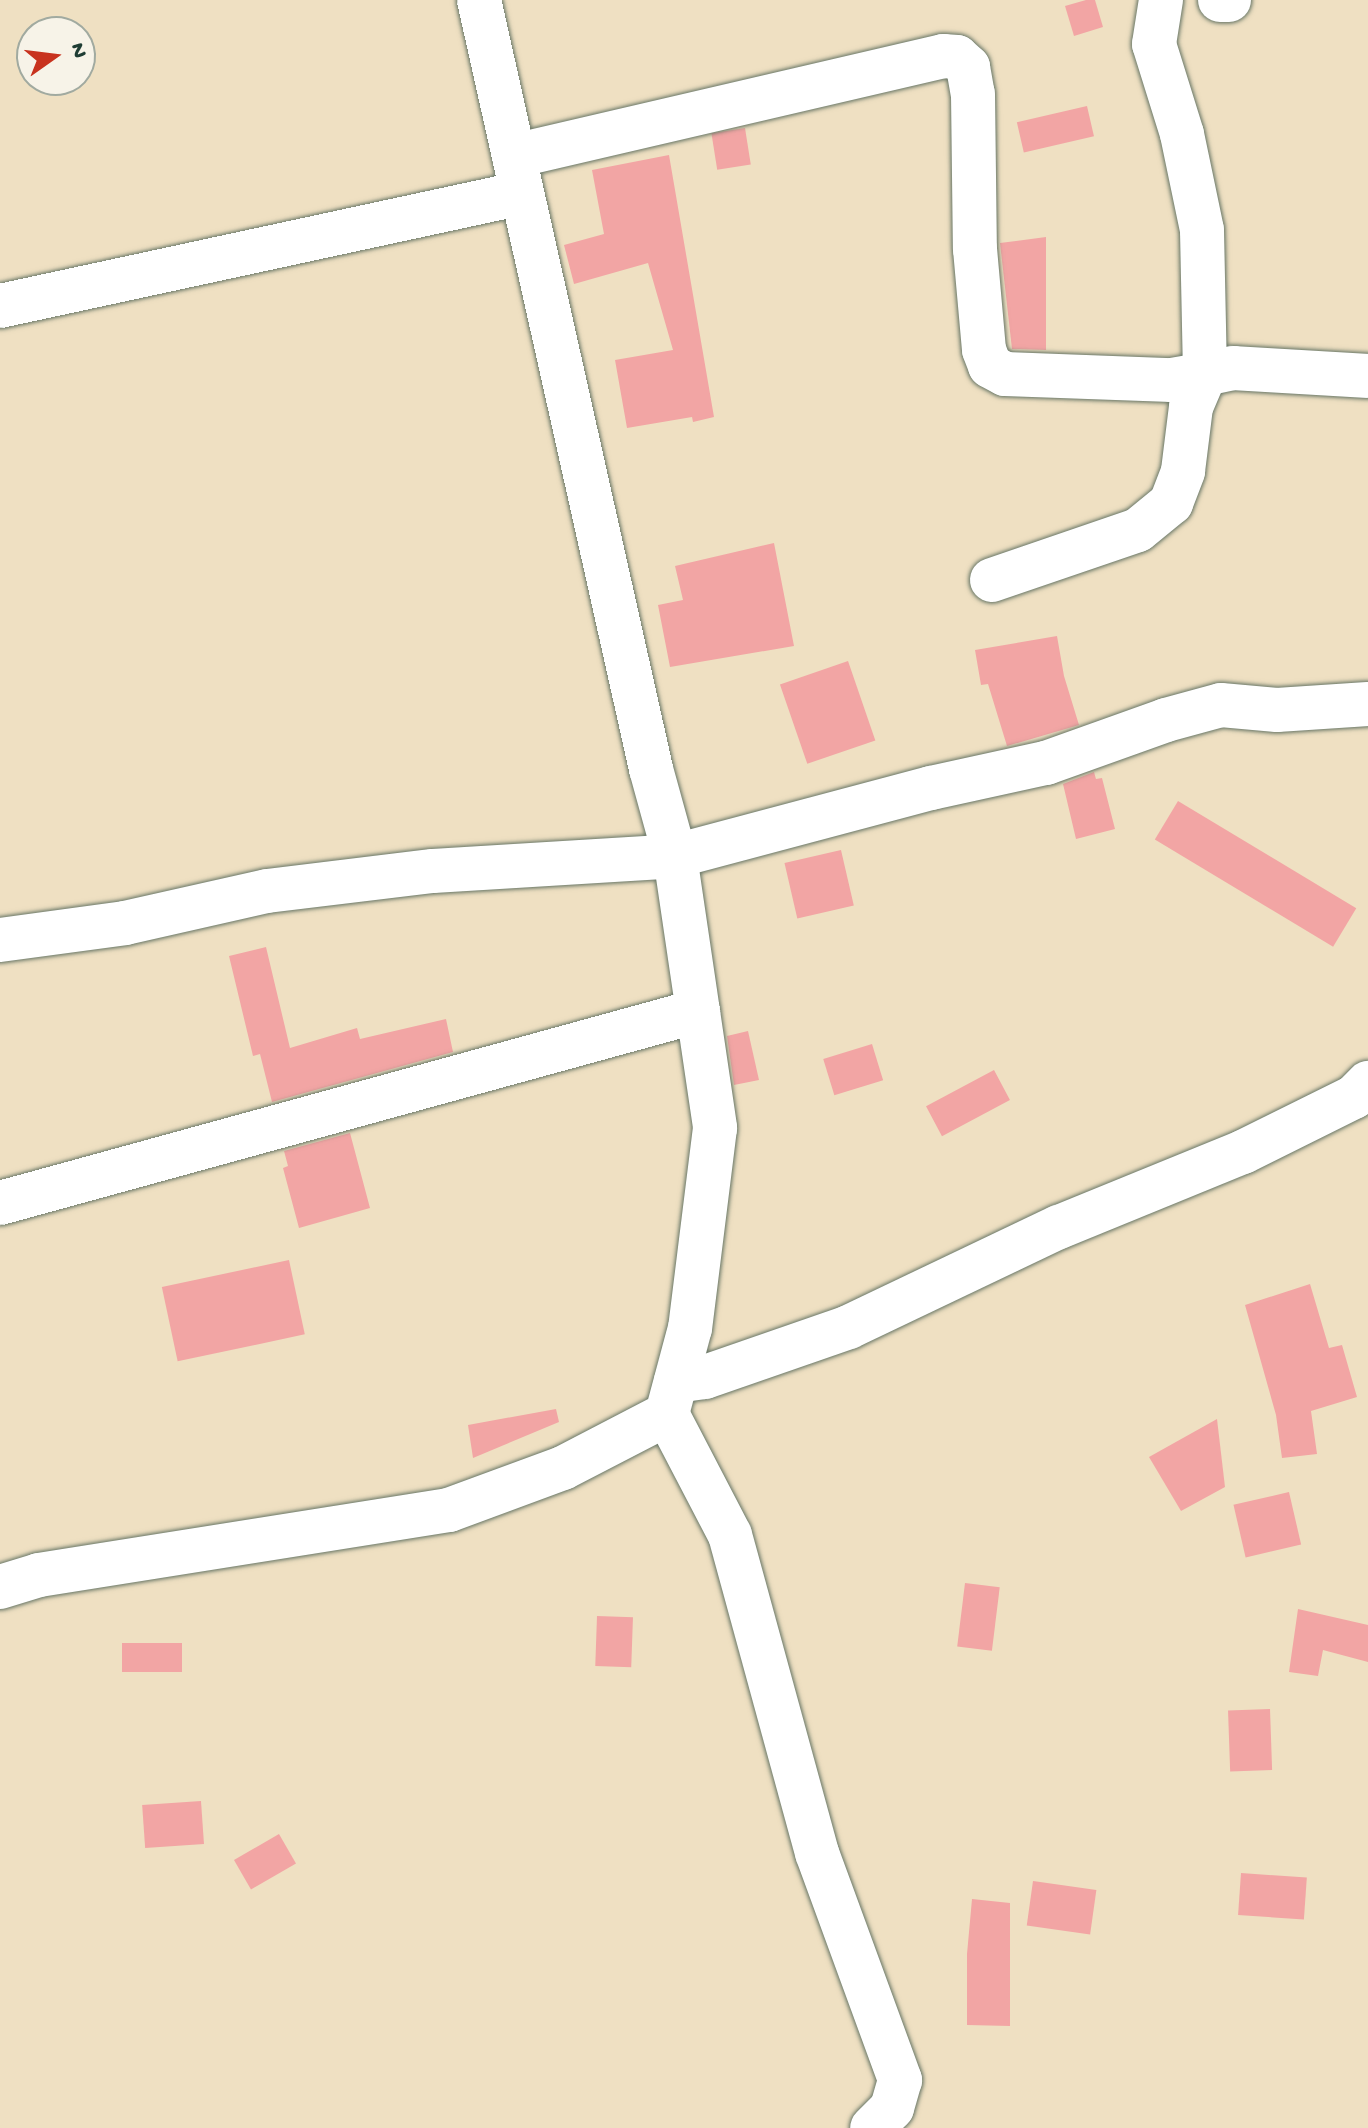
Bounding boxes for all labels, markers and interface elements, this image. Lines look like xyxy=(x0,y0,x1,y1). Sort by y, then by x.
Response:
north arrow xyxy=(16,16,96,96)
text: N xyxy=(63,41,92,61)

